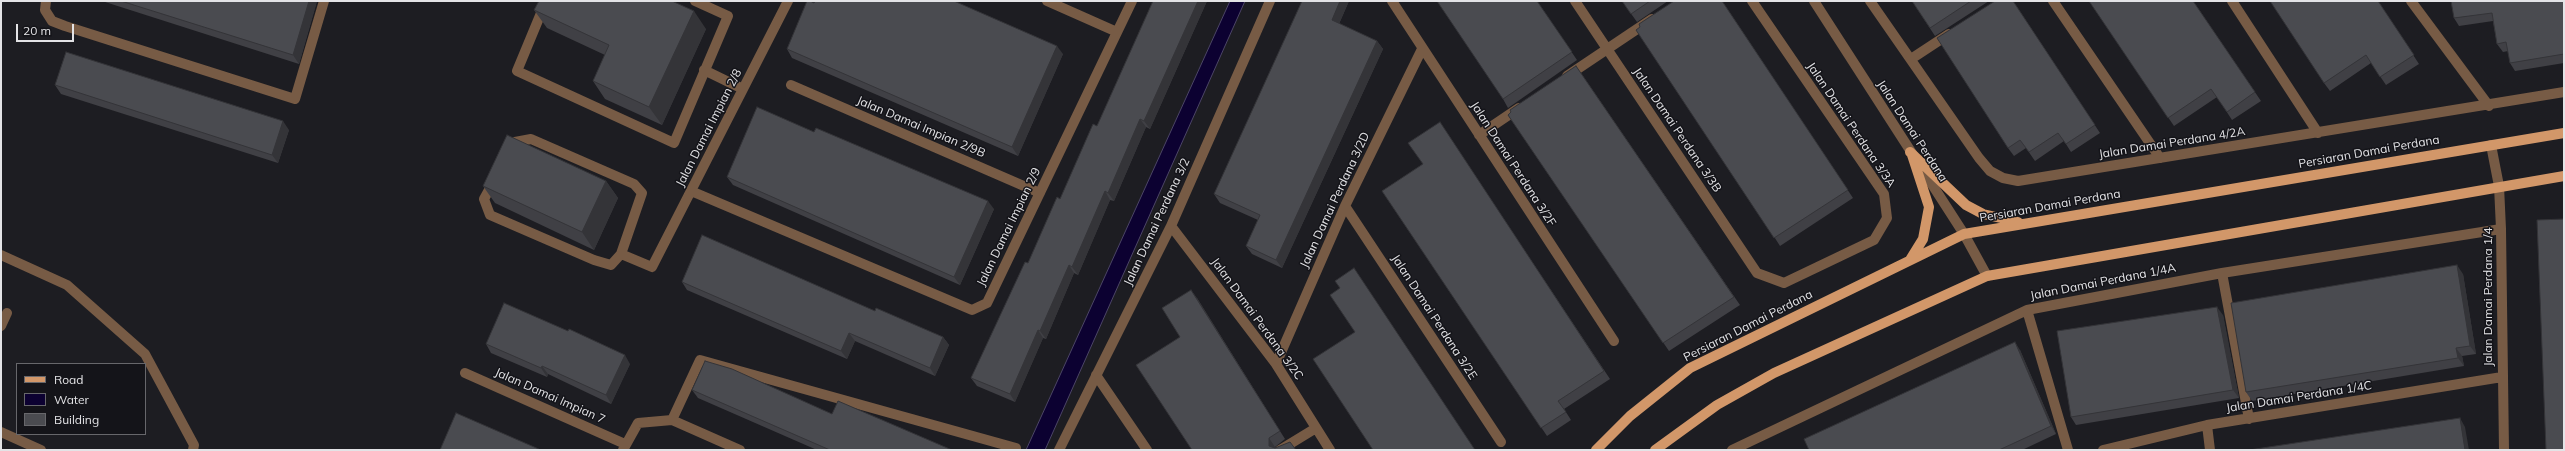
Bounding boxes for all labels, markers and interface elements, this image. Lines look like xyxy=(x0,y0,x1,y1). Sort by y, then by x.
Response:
scale bar xyxy=(18,16,76,42)
text: 20 m xyxy=(23,23,51,38)
street label: Jalan Damai Perdana 3/3A xyxy=(1804,60,1898,190)
street label: Jalan Damai Perdana 3/3B xyxy=(1630,65,1724,195)
street label: Jalan Damai Impian 2/8 xyxy=(673,67,745,189)
street label: Jalan Damai Perdana xyxy=(1874,77,1950,185)
street label: Jalan Damai Impian 2/9B xyxy=(855,93,987,161)
street label: Jalan Damai Perdana 3/2F xyxy=(1467,99,1559,229)
street label: Jalan Damai Perdana 4/2A xyxy=(2098,124,2246,162)
street label: Jalan Damai Perdana 3/2D xyxy=(1297,130,1373,270)
street label: Persiaran Damai Perdana xyxy=(2297,133,2441,171)
street label: Jalan Damai Perdana 3/2 xyxy=(1121,156,1193,288)
street label: Jalan Damai Impian 2/9 xyxy=(974,165,1044,289)
street label: Persiaran Damai Perdana xyxy=(1978,187,2122,225)
street label: Jalan Damai Perdana 1/4 xyxy=(2481,227,2495,367)
street label: Jalan Damai Perdana 3/2E xyxy=(1388,252,1480,382)
street label: Jalan Damai Perdana 3/2C xyxy=(1208,255,1306,383)
street label: Jalan Damai Perdana 1/4A xyxy=(2029,261,2177,303)
street label: Persiaran Damai Perdana xyxy=(1681,287,1815,365)
legend xyxy=(16,363,146,435)
street label: Jalan Damai Impian 7 xyxy=(492,365,608,427)
text: Road xyxy=(54,372,83,387)
street label: Jalan Damai Perdana 1/4C xyxy=(2225,378,2373,416)
text: Water xyxy=(54,392,89,407)
text: Building xyxy=(54,412,99,427)

